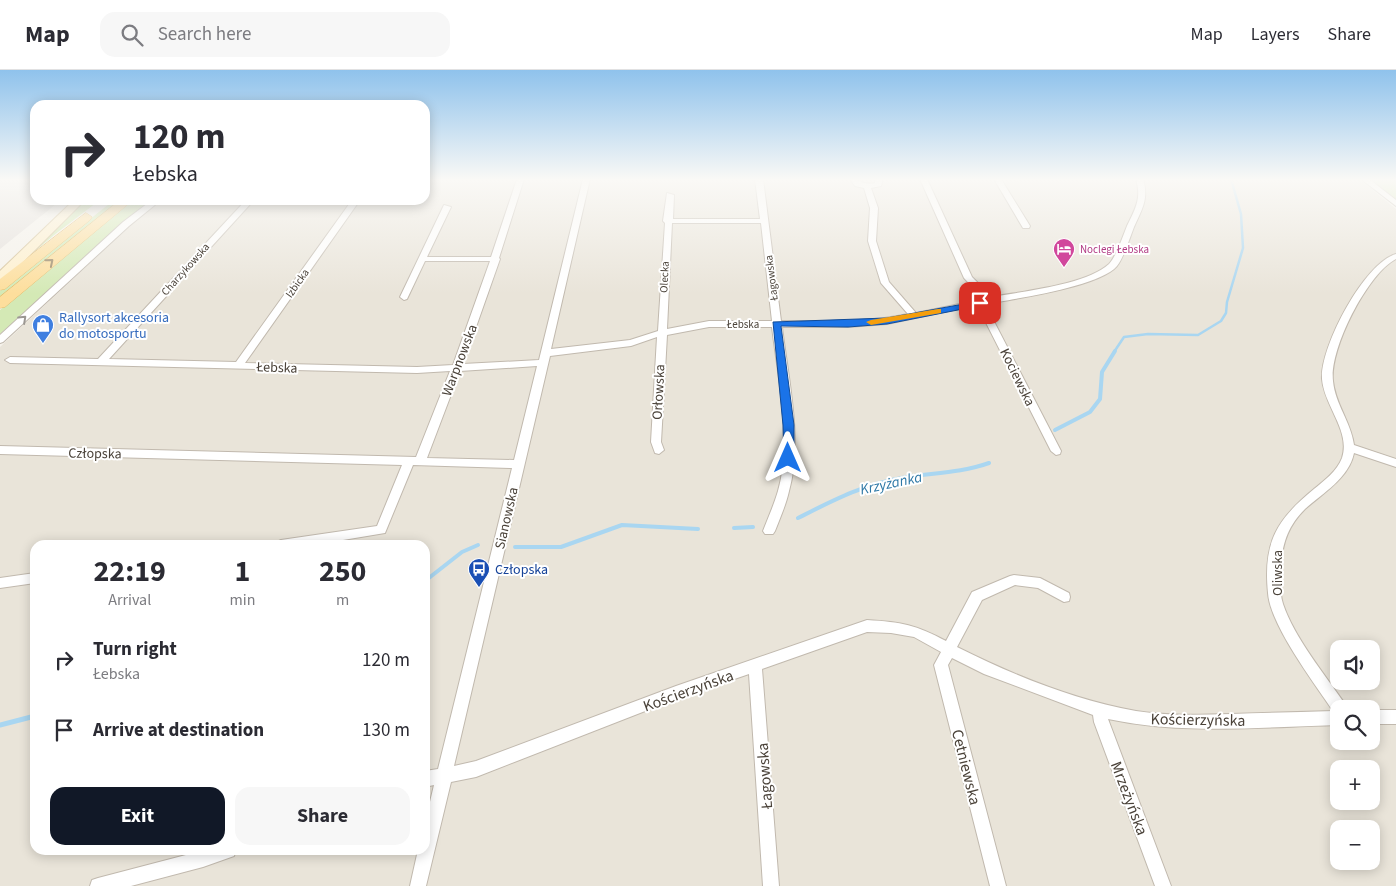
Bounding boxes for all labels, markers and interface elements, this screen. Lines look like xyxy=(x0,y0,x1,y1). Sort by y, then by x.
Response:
search box xyxy=(100,12,450,57)
text: Map xyxy=(25,17,70,52)
icon: search xyxy=(118,21,146,49)
text: Search here xyxy=(158,21,251,48)
text: Map xyxy=(1191,22,1223,47)
text: Layers xyxy=(1251,22,1300,47)
text: Share xyxy=(1328,22,1371,47)
text: 120 m xyxy=(133,112,225,162)
icon: right xyxy=(50,120,115,185)
text: Łebska xyxy=(133,158,198,190)
hotel icon: Noclegi Łebska xyxy=(1052,237,1076,268)
street label: Charzykowska xyxy=(158,240,213,299)
place label: Noclegi Łebska xyxy=(1080,242,1149,257)
street label: Łagowska xyxy=(761,254,782,303)
one-way arrow xyxy=(44,259,53,267)
street label: Olecka xyxy=(656,261,673,293)
street label: Izbicka xyxy=(282,266,313,301)
pin xyxy=(959,282,1001,324)
icon: arrive xyxy=(966,289,994,317)
place label: Rallysort akcesoria do motosportu xyxy=(59,308,169,344)
shop icon: Rallysort akcesoria do motosportu xyxy=(31,313,55,344)
one-way arrow xyxy=(17,316,26,325)
street label: Łebska xyxy=(726,317,759,332)
street label: Warpnowska xyxy=(437,322,483,399)
street label: Kociewska xyxy=(994,345,1040,410)
street label: Łebska xyxy=(255,357,298,379)
street label: Orłowska xyxy=(648,364,670,420)
position arrow xyxy=(761,431,813,483)
street label: Człopska xyxy=(68,444,122,464)
water label: Krzyżanka xyxy=(858,467,924,500)
street label: Sianowska xyxy=(490,485,524,551)
text: 22:19 xyxy=(94,550,166,593)
text: 1 xyxy=(234,550,250,593)
text: 250 xyxy=(319,550,366,593)
street label: Oliwska xyxy=(1268,550,1288,596)
bus stop icon: Człopska xyxy=(467,557,491,588)
place label: Człopska xyxy=(495,560,548,580)
text: Arrival xyxy=(108,589,151,611)
text: min xyxy=(229,589,255,611)
text: m xyxy=(336,589,349,611)
text: Turn right xyxy=(93,636,177,663)
map controls xyxy=(1330,640,1380,870)
button: sound xyxy=(1330,640,1380,690)
icon: right xyxy=(50,646,78,674)
text: 120 m xyxy=(362,647,410,674)
text: Łebska xyxy=(93,663,140,685)
street label: Kościerzyńska xyxy=(640,664,737,717)
button: search xyxy=(1330,700,1380,750)
street label: Kościerzyńska xyxy=(1150,708,1245,732)
icon: arrive xyxy=(50,716,78,744)
text: Arrive at destination xyxy=(93,717,264,744)
text: 130 m xyxy=(362,717,410,744)
street label: Cetniewska xyxy=(946,727,986,807)
street label: Łagowska xyxy=(752,742,778,811)
street label: Mrzeżyńska xyxy=(1105,758,1153,838)
button: + xyxy=(1330,760,1380,810)
button: Exit xyxy=(50,787,225,845)
button: Share xyxy=(235,787,410,845)
button: − xyxy=(1330,820,1380,870)

